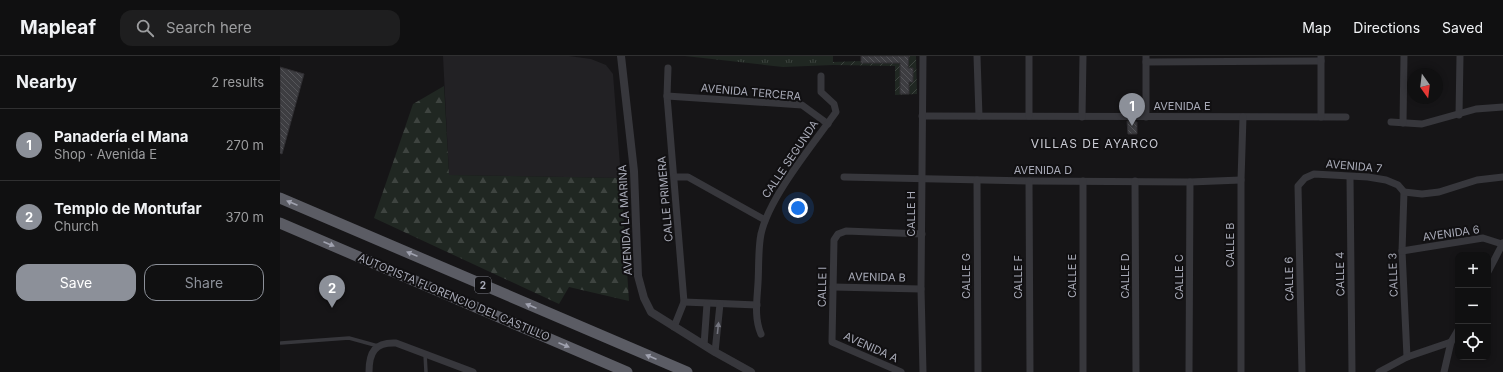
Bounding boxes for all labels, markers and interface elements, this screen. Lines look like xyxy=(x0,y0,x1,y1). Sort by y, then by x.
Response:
search box xyxy=(120,10,400,46)
text: Mapleaf xyxy=(20,16,96,39)
icon: search xyxy=(134,17,156,39)
text: Search here xyxy=(166,18,252,37)
text: Map xyxy=(1302,19,1331,36)
text: Directions xyxy=(1353,19,1420,36)
text: Saved xyxy=(1442,19,1483,36)
north arrow xyxy=(1407,68,1443,104)
text: Nearby xyxy=(16,72,77,92)
text: 2 results xyxy=(211,74,264,90)
street label: AVENIDA TERCERA xyxy=(700,81,802,103)
pin: 1 xyxy=(1119,93,1145,126)
street label: AVENIDA E xyxy=(1153,99,1211,113)
street label: CALLE SEGUNDA xyxy=(759,117,821,201)
text: Panadería el Mana xyxy=(54,127,189,146)
district label: VILLAS DE AYARCO xyxy=(1031,136,1159,151)
text: 1 xyxy=(26,137,32,153)
text: 270 m xyxy=(226,137,264,153)
text: Shop · Avenida E xyxy=(54,146,157,162)
street label: CALLE PRIMERA xyxy=(654,155,676,242)
street label: AVENIDA 7 xyxy=(1325,157,1383,175)
street label: AVENIDA D xyxy=(1014,163,1072,177)
street label: AVENIDA LA MARINA xyxy=(615,164,635,276)
street label: CALLE H xyxy=(904,191,918,237)
your location xyxy=(788,198,808,218)
text: Templo de Montufar xyxy=(54,199,202,218)
one-way arrow xyxy=(287,200,298,206)
text: 2 xyxy=(25,209,33,225)
text: 370 m xyxy=(226,209,264,225)
text: Church xyxy=(54,218,99,234)
street label: AVENIDA 6 xyxy=(1422,222,1481,244)
street label: CALLE B xyxy=(1223,223,1237,267)
one-way arrow xyxy=(323,241,335,247)
street label: AUTOPISTA FLORENCIO DEL CASTILLO xyxy=(356,250,552,344)
one-way arrow xyxy=(405,251,417,257)
street label: CALLE 4 xyxy=(1333,252,1347,296)
street label: CALLE 3 xyxy=(1385,252,1401,297)
map controls xyxy=(1455,252,1491,360)
button: + xyxy=(1455,252,1491,288)
street label: CALLE G xyxy=(959,253,973,299)
street label: CALLE D xyxy=(1118,253,1132,299)
street label: CALLE E xyxy=(1065,254,1079,298)
street label: CALLE C xyxy=(1172,254,1186,300)
street label: CALLE F xyxy=(1011,255,1025,299)
street label: CALLE 6 xyxy=(1282,257,1296,301)
button: Save xyxy=(16,264,136,301)
button: Share xyxy=(144,264,264,301)
street label: CALLE I xyxy=(815,267,829,307)
street label: AVENIDA B xyxy=(848,269,906,285)
pin: 2 xyxy=(319,275,345,308)
road number: 2 xyxy=(475,277,491,293)
button: − xyxy=(1455,288,1491,324)
one-way arrow xyxy=(525,302,537,308)
one-way arrow xyxy=(715,322,721,334)
button: locate xyxy=(1455,324,1491,360)
street label: AVENIDA A xyxy=(842,329,901,365)
one-way arrow xyxy=(558,342,569,348)
one-way arrow xyxy=(644,353,656,359)

